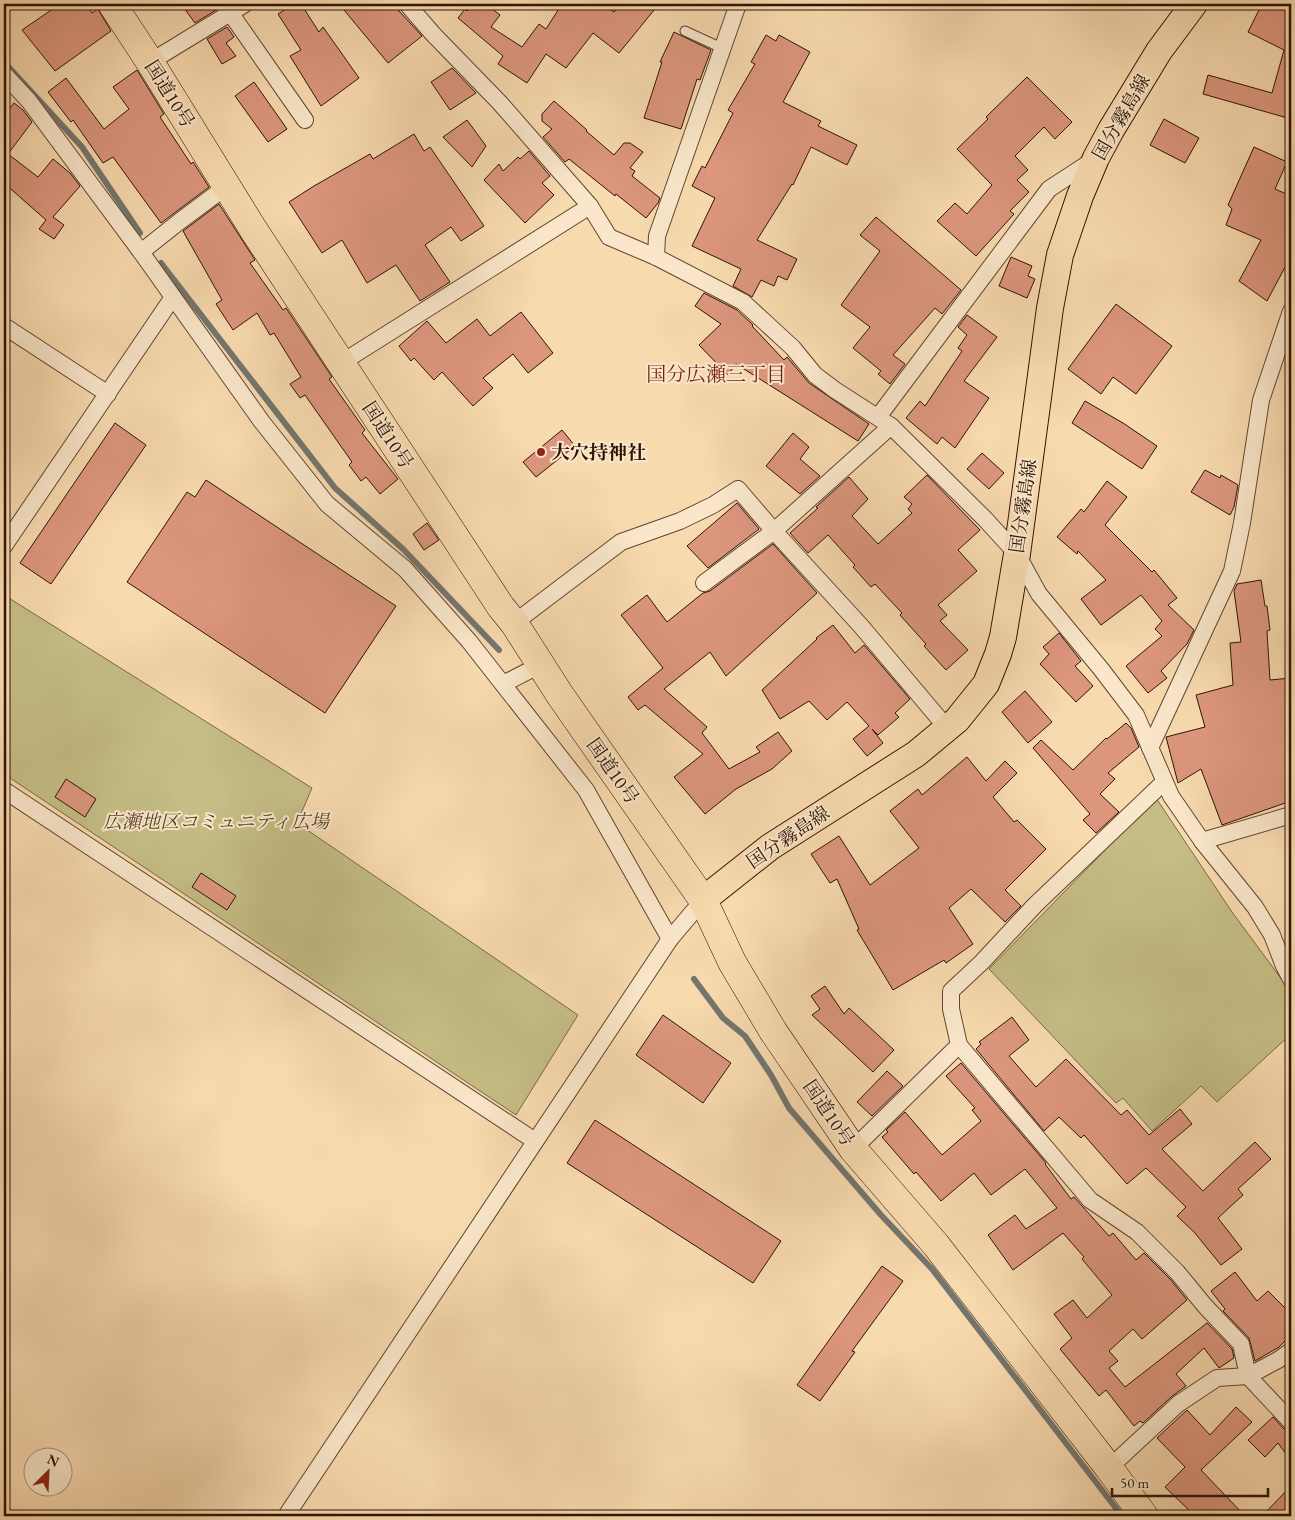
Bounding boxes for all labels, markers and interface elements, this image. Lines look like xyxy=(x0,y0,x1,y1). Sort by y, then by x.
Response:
street label: 国道10号 xyxy=(139,55,201,133)
street label: 国分霧島線 xyxy=(1086,70,1156,164)
district label: 国分広瀬三丁目 xyxy=(646,361,786,387)
street label: 国道10号 xyxy=(357,397,419,473)
place label: 大穴持神社 xyxy=(551,440,646,465)
marker: 大穴持神社 xyxy=(535,446,547,458)
street label: 国分霧島線 xyxy=(1004,457,1042,555)
street label: 国道10号 xyxy=(581,733,645,809)
street label: 国分霧島線 xyxy=(742,800,834,874)
park label: 広瀬地区コミュニティ広場 xyxy=(103,809,331,834)
street label: 国道10号 xyxy=(798,1075,860,1151)
north arrow xyxy=(22,1448,72,1498)
text: N xyxy=(44,1450,63,1471)
scale bar xyxy=(1112,1465,1269,1497)
text: 50 m xyxy=(1120,1473,1149,1492)

